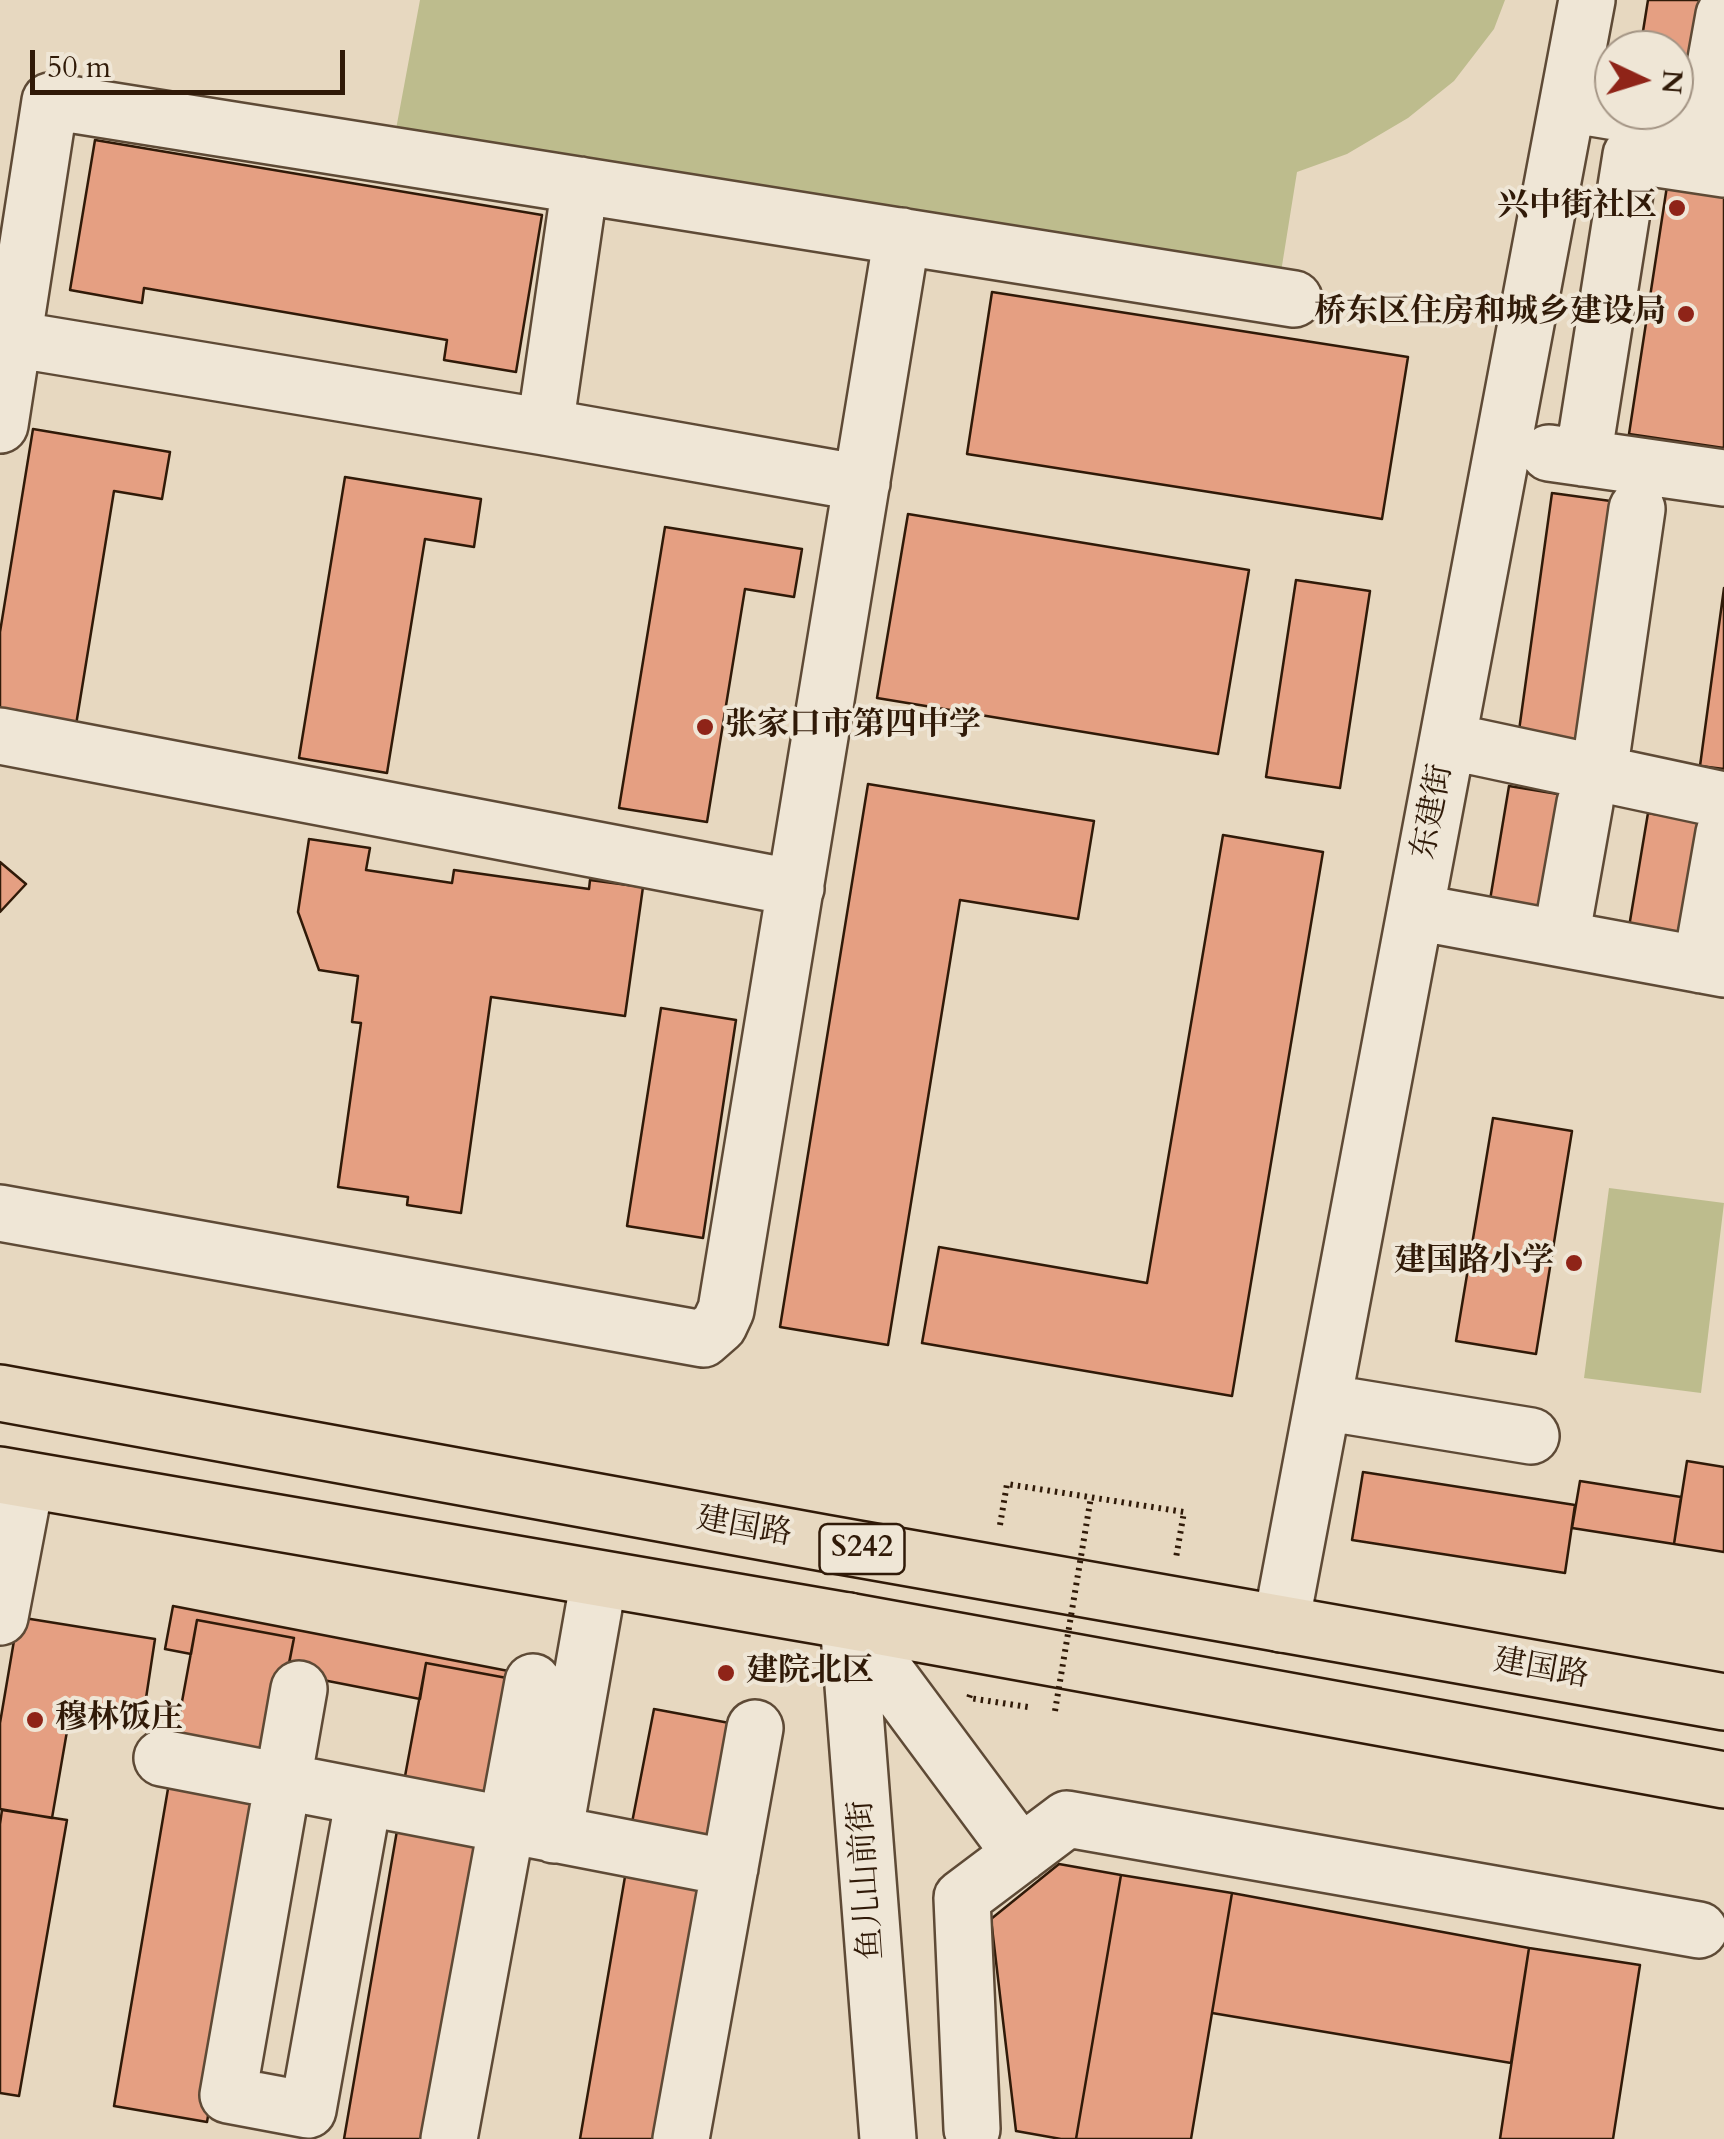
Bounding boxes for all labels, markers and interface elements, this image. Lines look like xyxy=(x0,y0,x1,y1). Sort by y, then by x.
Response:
scale bar xyxy=(35,30,350,92)
north arrow xyxy=(1594,30,1694,130)
text: 50 m xyxy=(47,47,111,88)
text: N xyxy=(1652,69,1692,95)
place label: 兴中街社区 xyxy=(1497,189,1657,227)
marker: 兴中街社区 xyxy=(1666,197,1688,219)
place label: 桥东区住房和城乡建设局 xyxy=(1314,295,1666,333)
marker: 桥东区住房和城乡建设局 xyxy=(1675,303,1697,325)
place label: 张家口市第四中学 xyxy=(725,708,981,746)
marker: 张家口市第四中学 xyxy=(694,716,716,738)
street label: 东建街 xyxy=(1406,761,1462,863)
place label: 建国路小学 xyxy=(1394,1244,1554,1282)
marker: 建国路小学 xyxy=(1563,1252,1585,1274)
street label: 建国路 xyxy=(693,1501,795,1555)
road number: S242 xyxy=(820,1524,904,1574)
street label: 建国路 xyxy=(1490,1643,1592,1697)
place label: 建院北区 xyxy=(746,1654,874,1692)
marker: 建院北区 xyxy=(715,1662,737,1684)
place label: 穆林饭庄 xyxy=(55,1701,183,1739)
marker: 穆林饭庄 xyxy=(24,1709,46,1731)
street label: 鱼儿山前街 xyxy=(843,1799,893,1961)

